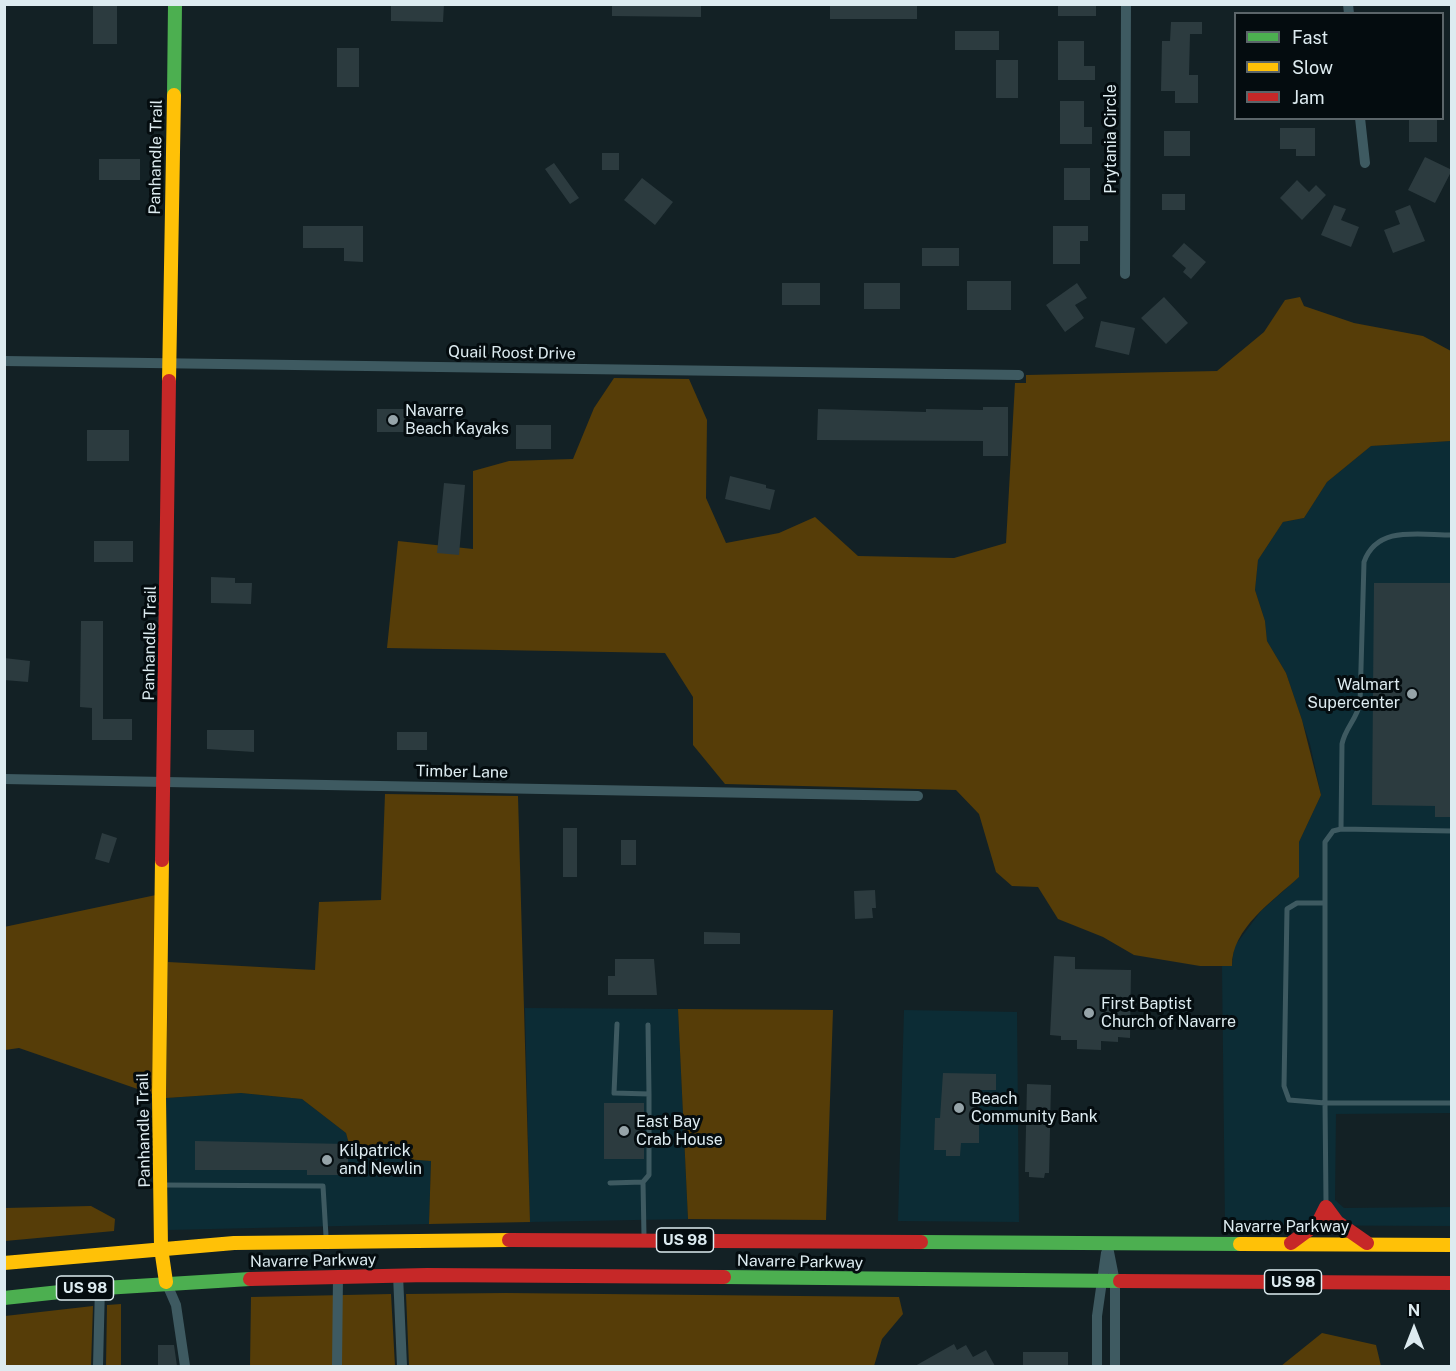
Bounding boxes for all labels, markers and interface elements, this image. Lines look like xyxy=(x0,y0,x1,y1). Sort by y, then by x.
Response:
legend xyxy=(1234,12,1444,120)
text: Fast xyxy=(1292,27,1328,48)
text: Slow xyxy=(1292,57,1333,78)
street label: Prytania Circle xyxy=(1101,84,1121,194)
text: Jam xyxy=(1292,87,1325,108)
street label: Panhandle Trail xyxy=(145,99,167,215)
street label: Quail Roost Drive xyxy=(448,342,576,364)
place label: Navarre Beach Kayaks xyxy=(405,401,509,439)
marker: Navarre Beach Kayaks xyxy=(386,413,400,427)
street label: Panhandle Trail xyxy=(139,585,161,701)
place label: Walmart Supercenter xyxy=(1307,675,1400,713)
marker: Walmart Supercenter xyxy=(1405,687,1419,701)
street label: Timber Lane xyxy=(416,762,508,782)
place label: First Baptist Church of Navarre xyxy=(1101,994,1236,1032)
marker: First Baptist Church of Navarre xyxy=(1082,1006,1096,1020)
street label: Panhandle Trail xyxy=(133,1072,155,1188)
place label: Beach Community Bank xyxy=(971,1089,1098,1127)
marker: Beach Community Bank xyxy=(952,1101,966,1115)
place label: East Bay Crab House xyxy=(636,1112,723,1150)
marker: East Bay Crab House xyxy=(617,1124,631,1138)
place label: Kilpatrick and Newlin xyxy=(339,1141,422,1179)
marker: Kilpatrick and Newlin xyxy=(320,1153,334,1167)
street label: Navarre Parkway xyxy=(1223,1217,1349,1237)
road number: US 98 xyxy=(656,1228,714,1252)
street label: Navarre Parkway xyxy=(250,1250,376,1272)
street label: Navarre Parkway xyxy=(737,1251,863,1273)
road number: US 98 xyxy=(1264,1270,1322,1294)
road number: US 98 xyxy=(56,1276,113,1300)
north arrow xyxy=(1384,1299,1444,1359)
text: N xyxy=(1408,1301,1420,1320)

